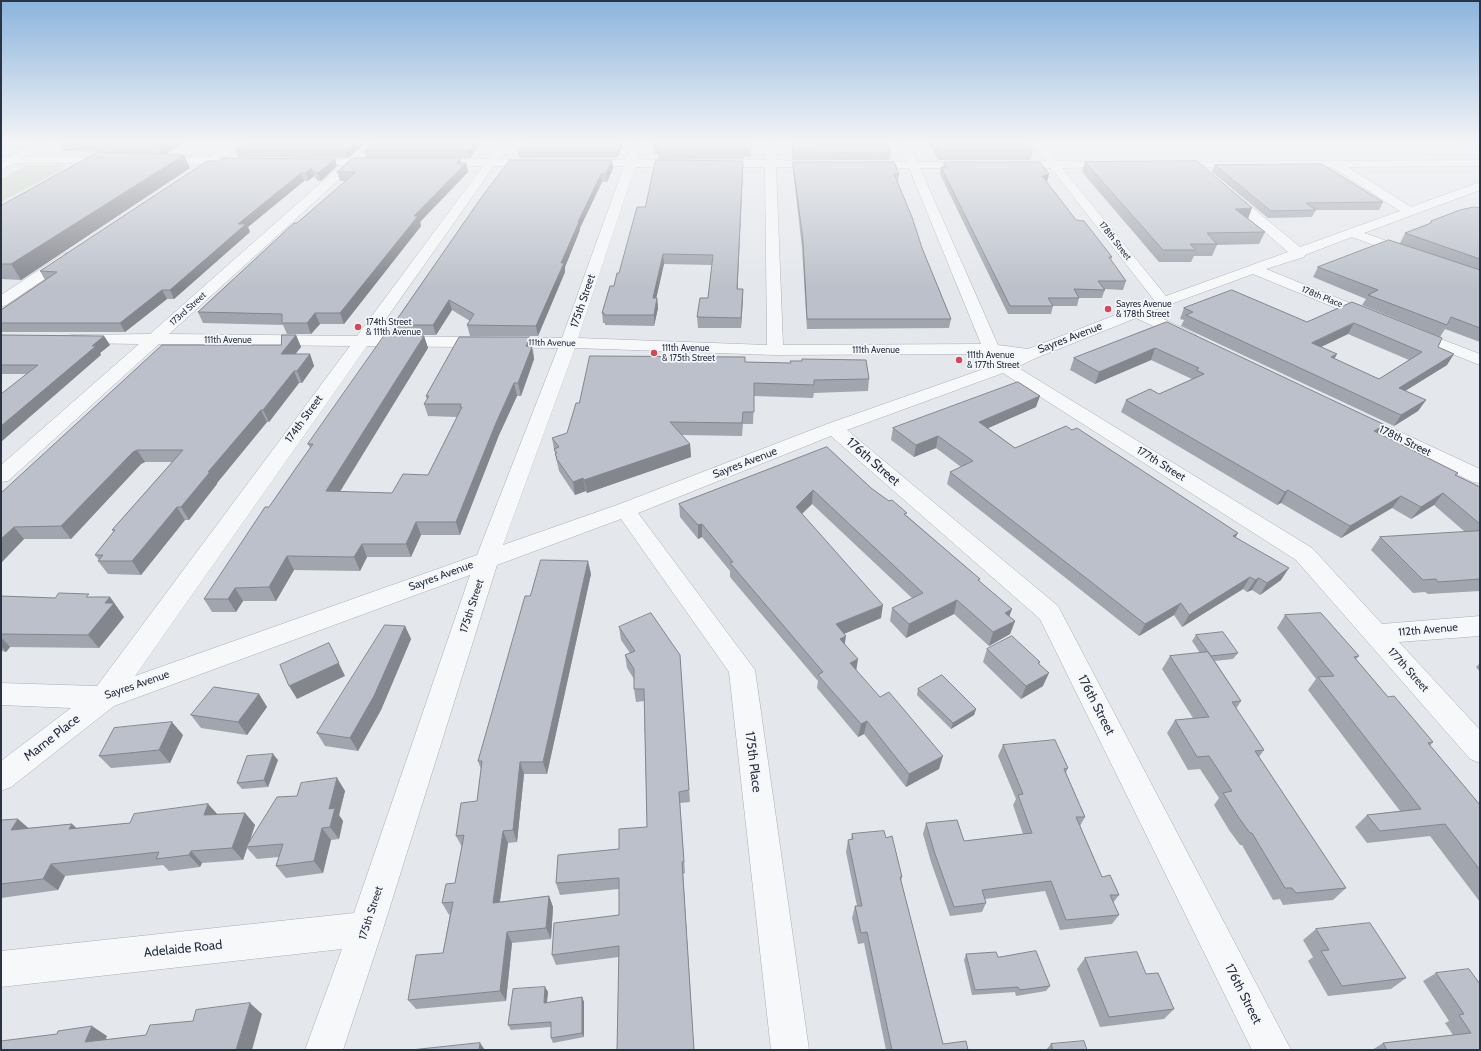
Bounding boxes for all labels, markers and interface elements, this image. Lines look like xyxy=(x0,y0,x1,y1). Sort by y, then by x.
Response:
street label: 178th Street xyxy=(1097,220,1133,262)
street label: 175th Street xyxy=(568,273,598,329)
street label: 178th Place xyxy=(1300,284,1344,310)
street label: 173rd Street xyxy=(168,290,208,328)
place label: Sayres Avenue & 178th Street xyxy=(1116,299,1172,320)
marker: Sayres Avenue & 178th Street xyxy=(1103,304,1113,314)
place label: 174th Street & 111th Avenue xyxy=(366,317,421,338)
street label: Sayres Avenue xyxy=(1036,320,1104,356)
marker: 174th Street & 111th Avenue xyxy=(353,322,363,332)
street label: 111th Avenue xyxy=(204,335,252,345)
street label: 111th Avenue xyxy=(528,337,576,349)
place label: 111th Avenue & 175th Street xyxy=(662,343,715,364)
street label: 111th Avenue xyxy=(852,345,900,355)
marker: 111th Avenue & 175th Street xyxy=(649,348,659,358)
place label: 111th Avenue & 177th Street xyxy=(967,350,1020,371)
marker: 111th Avenue & 177th Street xyxy=(954,355,964,365)
street label: 174th Street xyxy=(282,393,326,445)
street label: 178th Street xyxy=(1377,423,1433,459)
street label: 176th Street xyxy=(843,435,903,489)
street label: 177th Street xyxy=(1134,444,1188,484)
street label: Sayres Avenue xyxy=(711,445,779,481)
street label: Sayres Avenue xyxy=(407,558,475,594)
street label: 175th Street xyxy=(457,578,487,634)
street label: 112th Avenue xyxy=(1398,621,1458,639)
street label: 177th Street xyxy=(1385,645,1431,695)
street label: Sayres Avenue xyxy=(103,668,171,702)
street label: 176th Street xyxy=(1074,672,1118,738)
street label: Marne Place xyxy=(21,711,83,765)
street label: 175th Place xyxy=(742,731,764,793)
street label: 175th Street xyxy=(356,885,386,941)
street label: Adelaide Road xyxy=(143,937,223,961)
street label: 176th Street xyxy=(1221,961,1265,1027)

